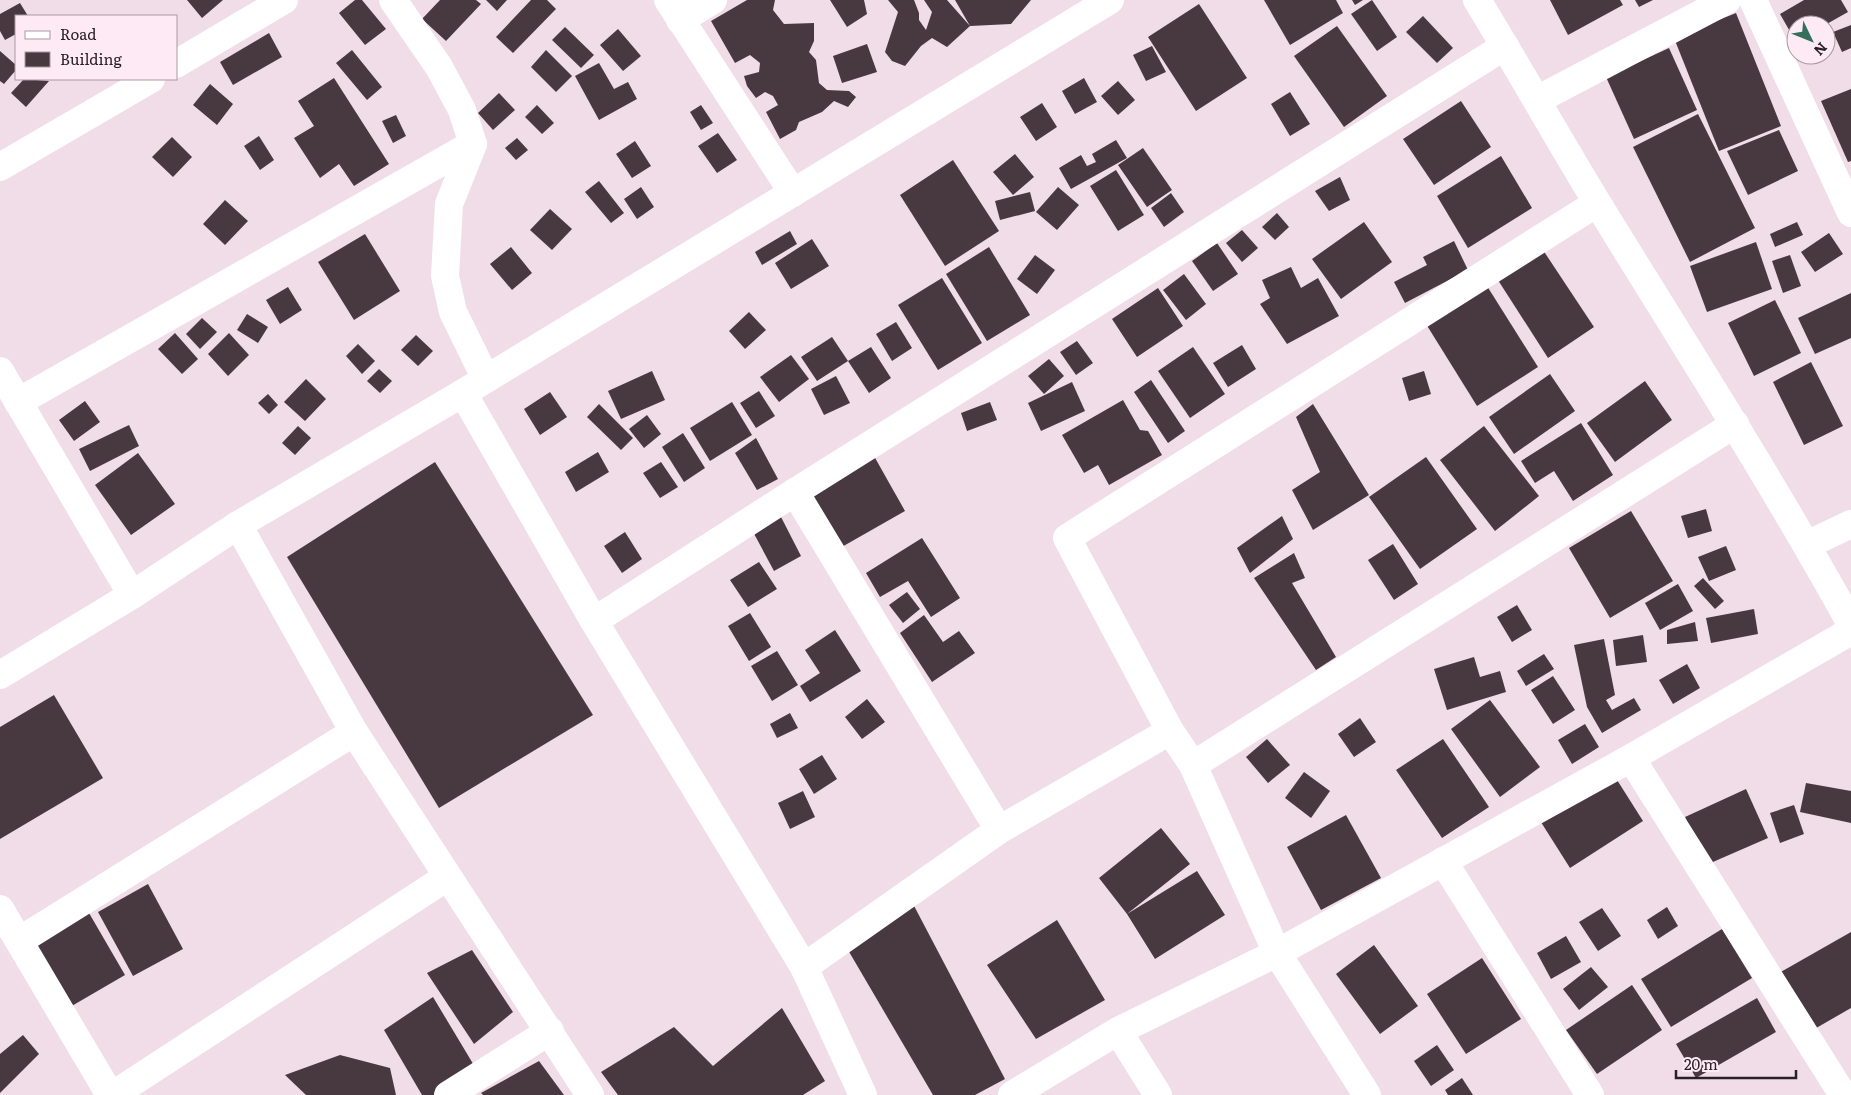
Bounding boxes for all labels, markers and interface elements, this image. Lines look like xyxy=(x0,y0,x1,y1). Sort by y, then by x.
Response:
legend xyxy=(15,15,178,80)
north arrow xyxy=(1786,15,1836,65)
text: Road xyxy=(60,22,96,45)
text: N xyxy=(1810,38,1833,61)
text: Building xyxy=(60,47,122,70)
scale bar xyxy=(1676,1048,1796,1080)
text: 20 m xyxy=(1684,1052,1718,1075)

